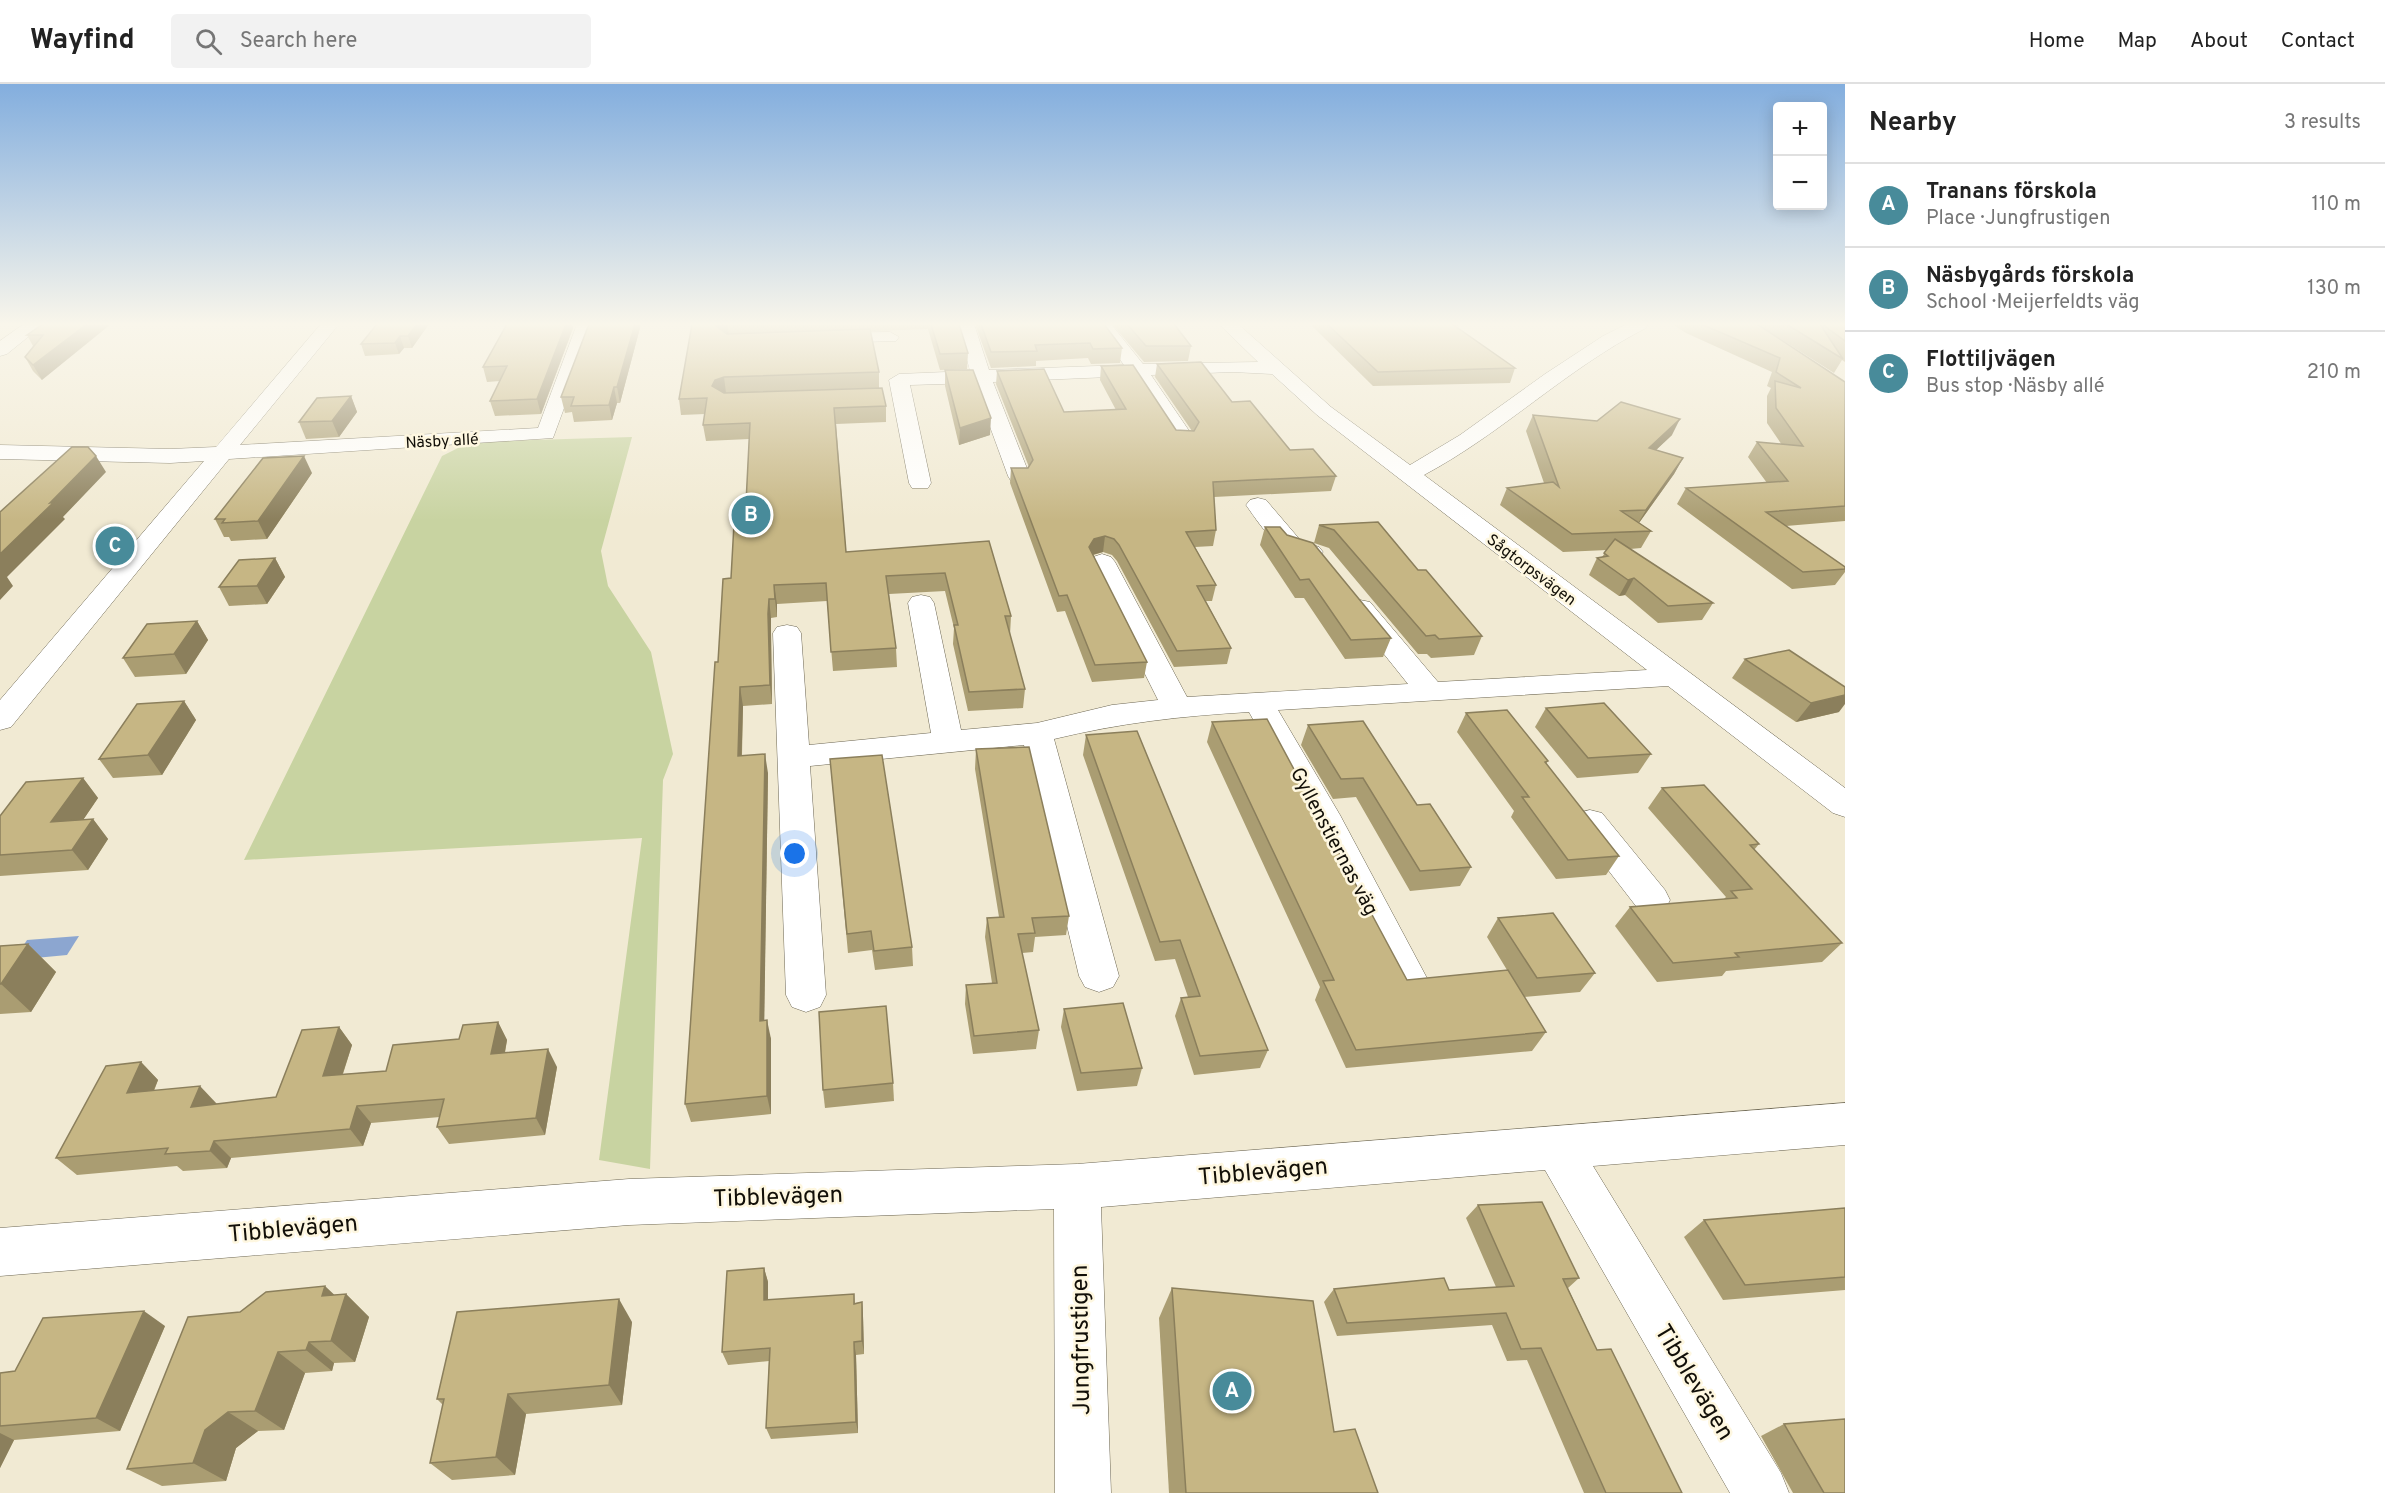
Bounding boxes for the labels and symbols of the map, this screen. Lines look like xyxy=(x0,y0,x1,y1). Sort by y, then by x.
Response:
street label: Näsby allé xyxy=(405,430,479,454)
pin: B xyxy=(732,492,771,538)
pin: C xyxy=(96,524,134,568)
street label: Sågtorpsvägen xyxy=(1482,530,1580,611)
street label: Gyllenstiernas väg xyxy=(1283,763,1383,921)
your location xyxy=(780,839,809,868)
street label: Tibblevägen xyxy=(1197,1152,1329,1194)
street label: Tibblevägen xyxy=(712,1181,844,1215)
street label: Tibblevägen xyxy=(227,1209,359,1251)
street label: Jungfrustigen xyxy=(1066,1264,1098,1415)
street label: Tibblevägen xyxy=(1647,1319,1740,1447)
pin: A xyxy=(1212,1368,1252,1414)

